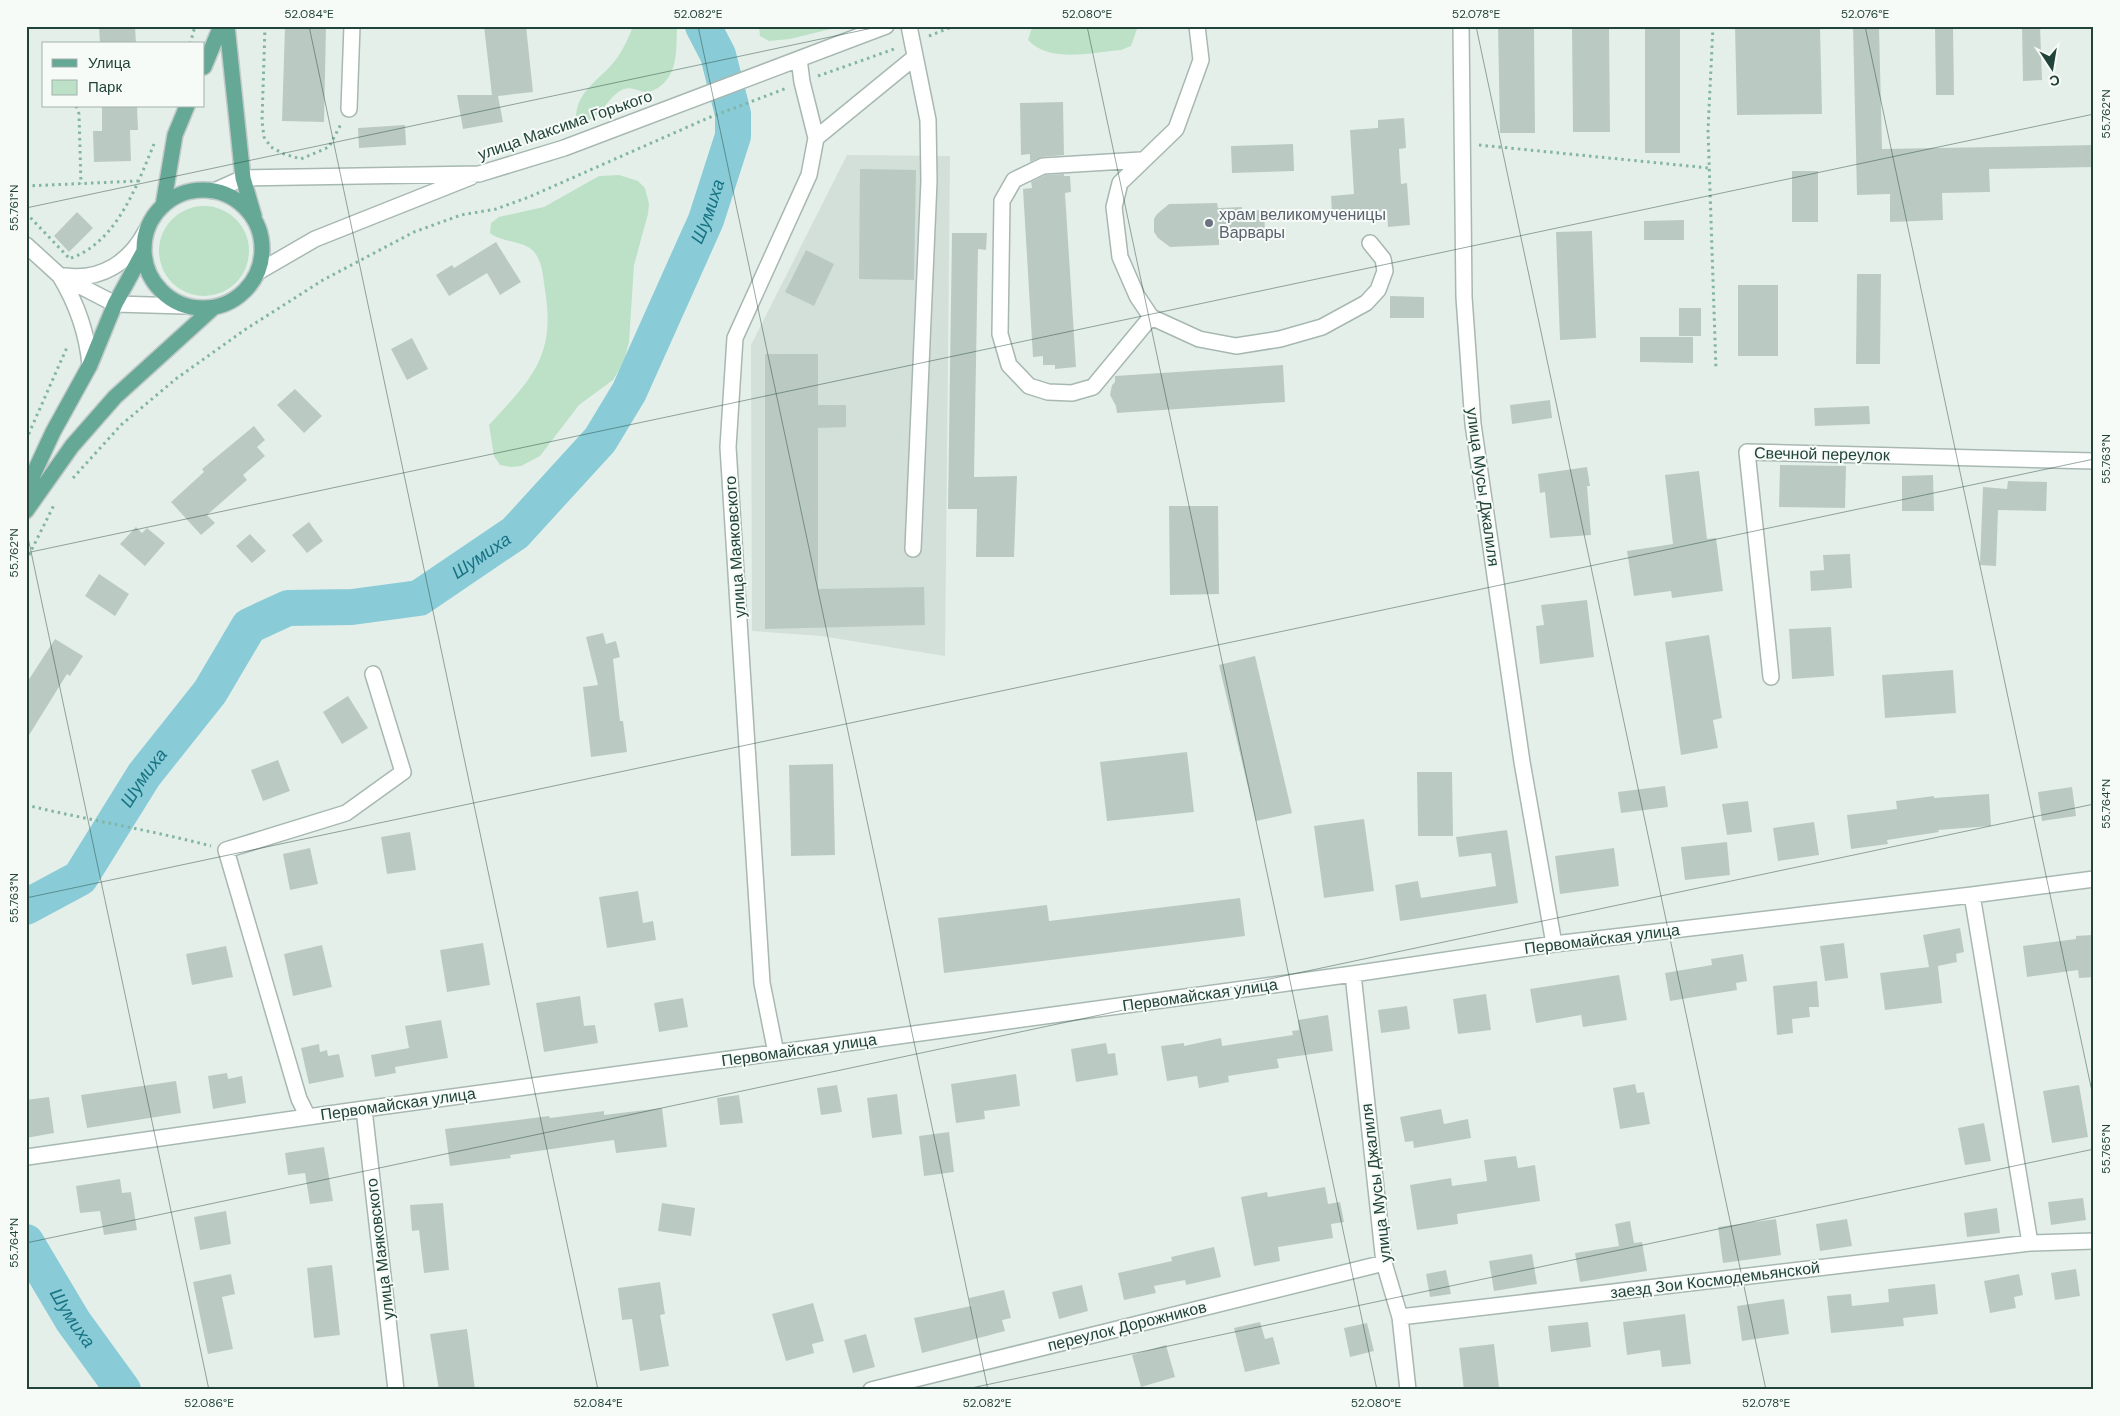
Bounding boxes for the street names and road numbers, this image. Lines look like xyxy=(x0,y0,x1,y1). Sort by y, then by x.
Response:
street label: улица Максима Горького xyxy=(475,85,655,165)
street label: улица Мусы Джалиля xyxy=(1461,406,1505,568)
street label: Свечной переулок xyxy=(1754,442,1891,466)
street label: улица Маяковского xyxy=(720,475,750,619)
street label: Первомайская улица xyxy=(1523,919,1681,959)
street label: Первомайская улица xyxy=(1121,974,1279,1016)
street label: Первомайская улица xyxy=(720,1029,878,1071)
street label: Первомайская улица xyxy=(319,1083,477,1125)
street label: улица Мусы Джалиля xyxy=(1356,1102,1396,1264)
street label: улица Маяковского xyxy=(361,1177,399,1321)
street label: заезд Зои Космодемьянской xyxy=(1609,1257,1821,1303)
street label: переулок Дорожников xyxy=(1045,1296,1209,1356)

